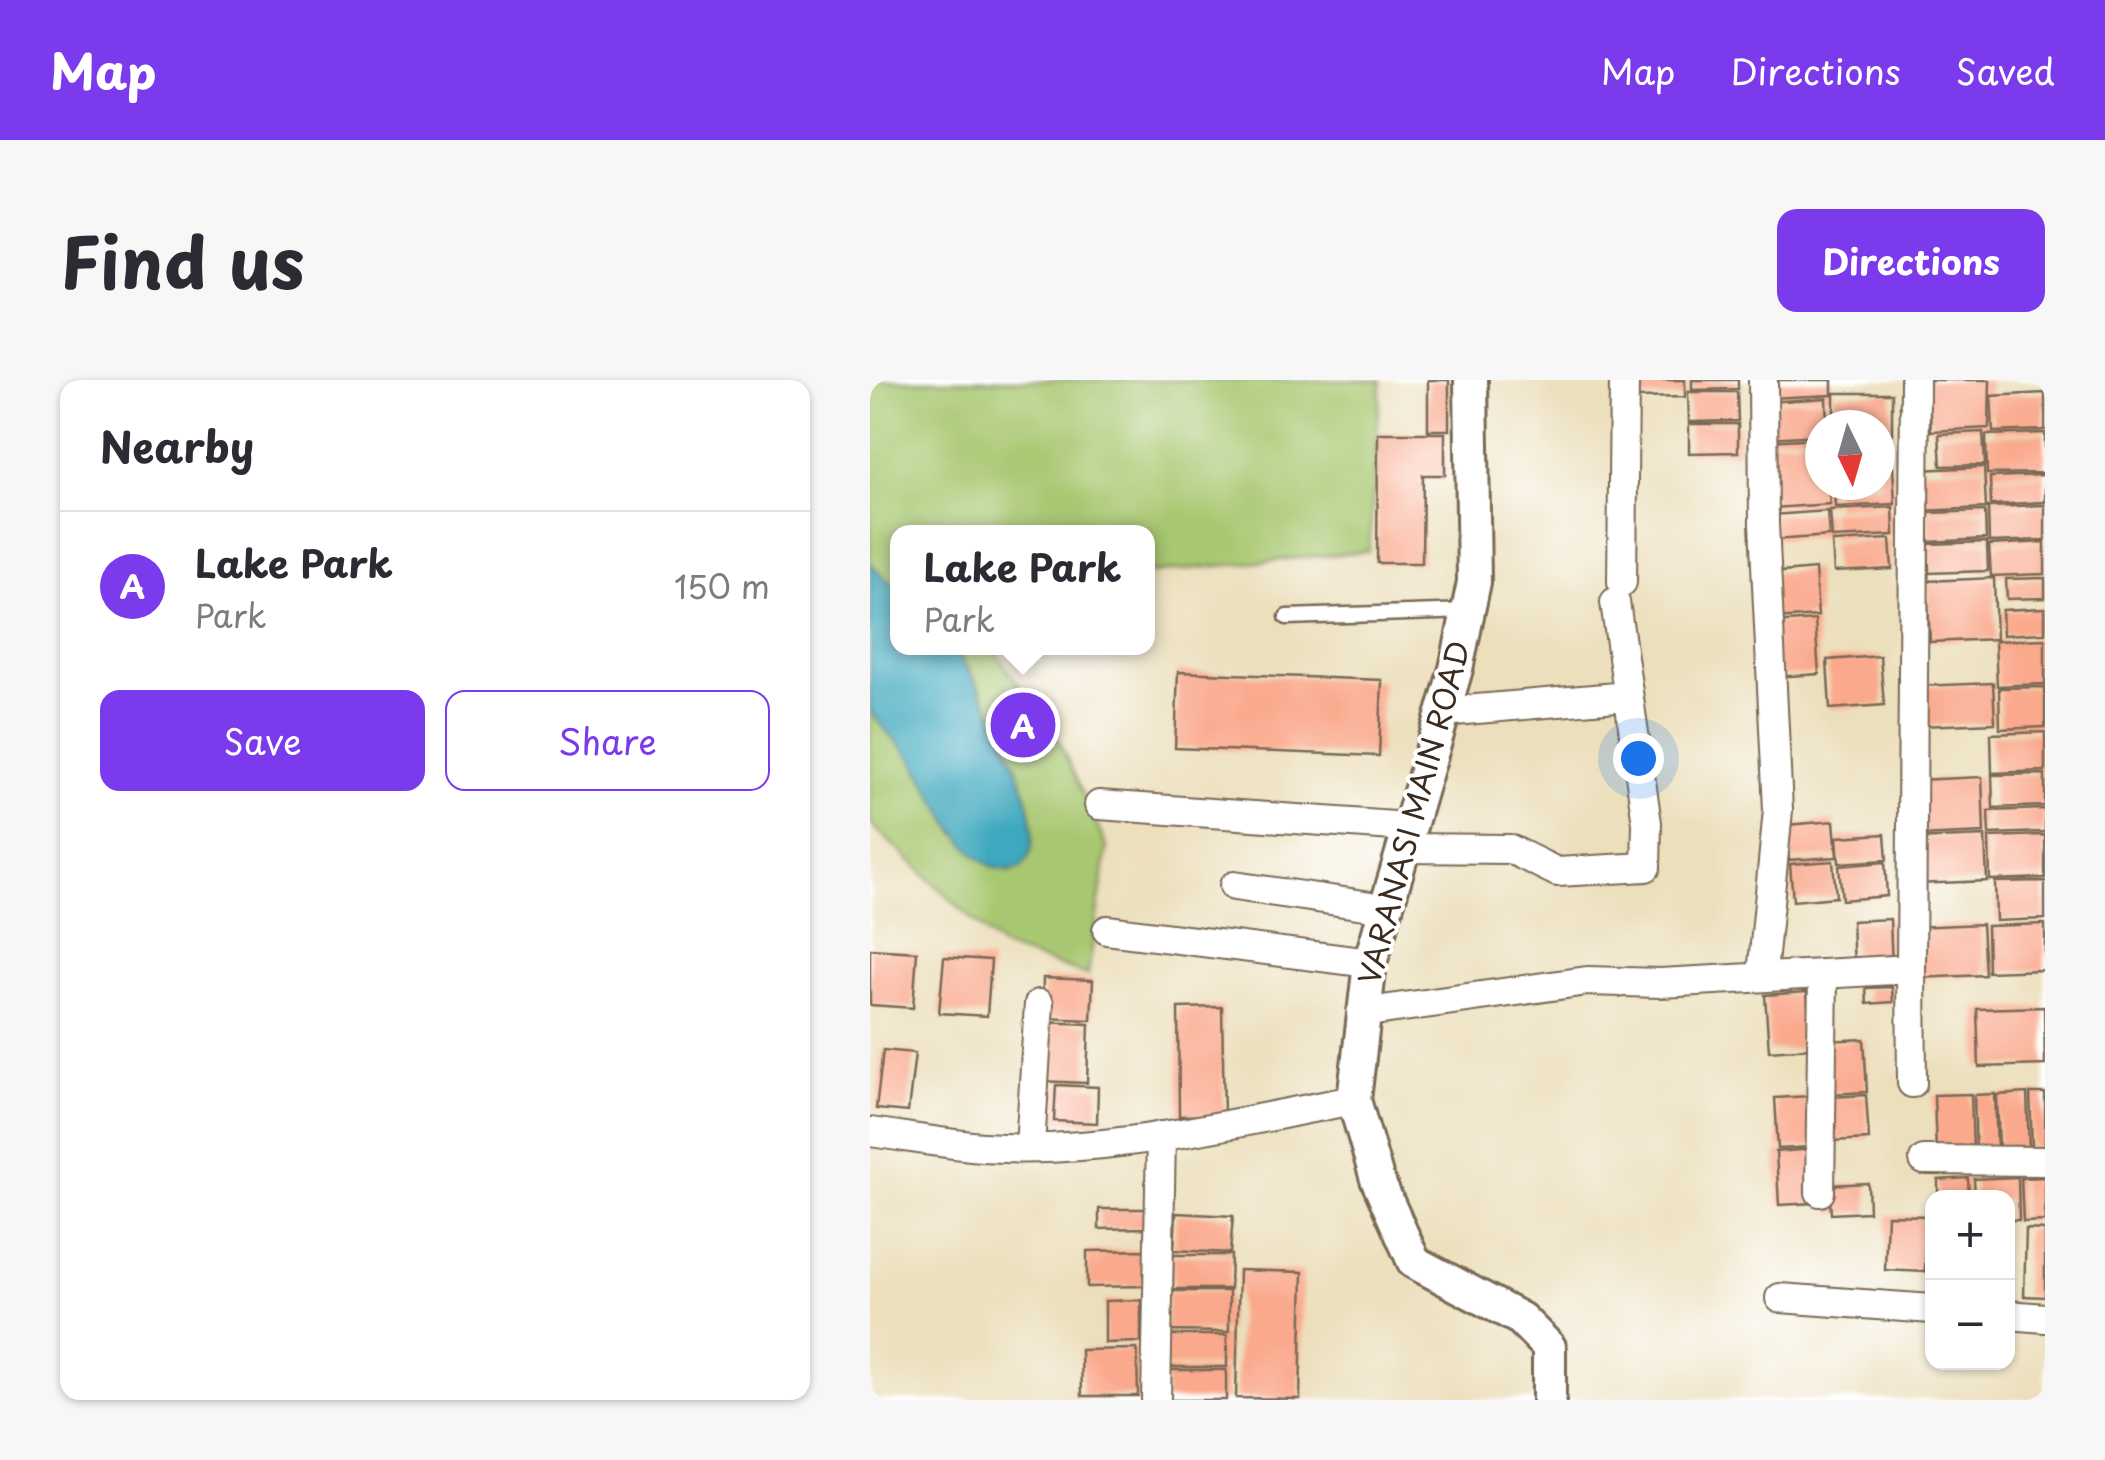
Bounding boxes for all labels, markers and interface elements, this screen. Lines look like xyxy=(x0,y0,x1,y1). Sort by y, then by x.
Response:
text: Map xyxy=(50,34,156,106)
text: Map xyxy=(1601,44,1675,97)
text: Directions xyxy=(1730,44,1901,97)
text: Saved xyxy=(1956,44,2055,97)
text: Find us xyxy=(60,207,305,313)
button: Directions xyxy=(1777,209,2045,312)
north arrow xyxy=(1805,410,1895,500)
text: Nearby xyxy=(100,414,254,477)
popup xyxy=(890,525,1155,655)
text: Lake Park xyxy=(195,534,393,591)
text: Lake Park xyxy=(924,538,1121,595)
text: A xyxy=(120,562,145,610)
text: 150 m xyxy=(674,562,770,610)
text: Park xyxy=(195,591,267,639)
text: Park xyxy=(924,595,995,643)
street label: VARANASI MAIN ROAD xyxy=(1345,636,1480,989)
pin: A xyxy=(990,688,1056,762)
button: Save xyxy=(100,690,425,791)
button: Share xyxy=(445,690,770,791)
your location xyxy=(1613,733,1664,784)
map controls xyxy=(1925,1190,2015,1370)
button: + xyxy=(1925,1190,2015,1280)
button: − xyxy=(1925,1280,2015,1370)

